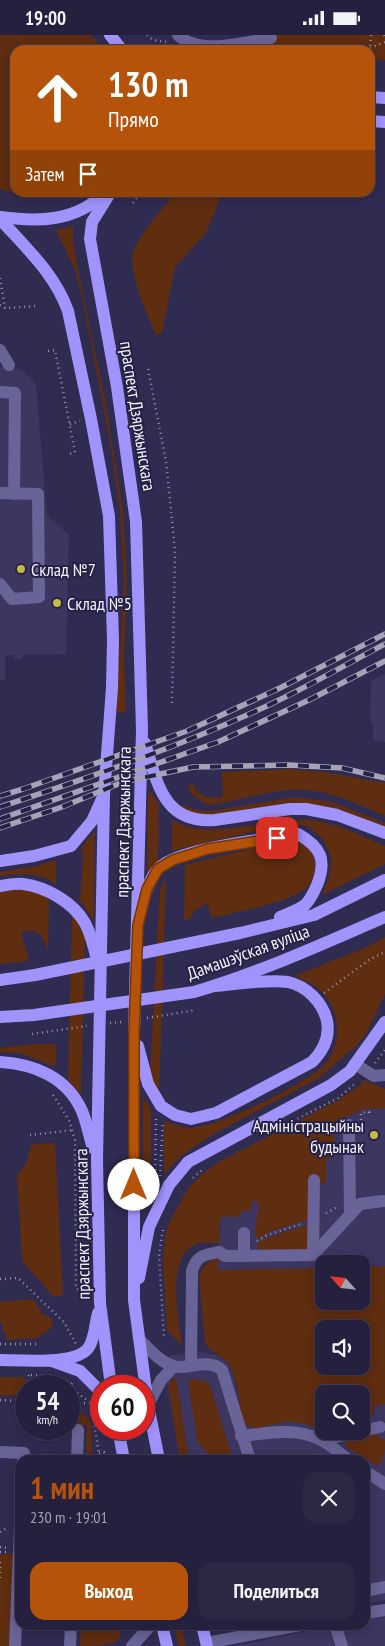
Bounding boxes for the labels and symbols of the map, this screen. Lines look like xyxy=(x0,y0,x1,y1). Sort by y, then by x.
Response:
street label: праспект Дзяржынскага xyxy=(115,340,161,492)
place label: Склад №7 xyxy=(31,558,96,581)
marker: Склад №7 xyxy=(15,563,27,575)
place label: Склад №5 xyxy=(67,592,132,615)
marker: Склад №5 xyxy=(51,597,63,609)
street label: праспект Дзяржынскага xyxy=(110,746,136,898)
pin xyxy=(256,817,298,859)
street label: Дамашэўская вуліца xyxy=(183,919,313,985)
place label: Адміністрацыйны будынак xyxy=(253,1114,364,1158)
marker: Адміністрацыйны будынак xyxy=(368,1129,380,1141)
street label: праспект Дзяржынскага xyxy=(69,1148,95,1300)
position arrow xyxy=(107,1158,159,1210)
north arrow xyxy=(315,1255,370,1310)
speed limit sign: 60 xyxy=(90,1375,155,1440)

